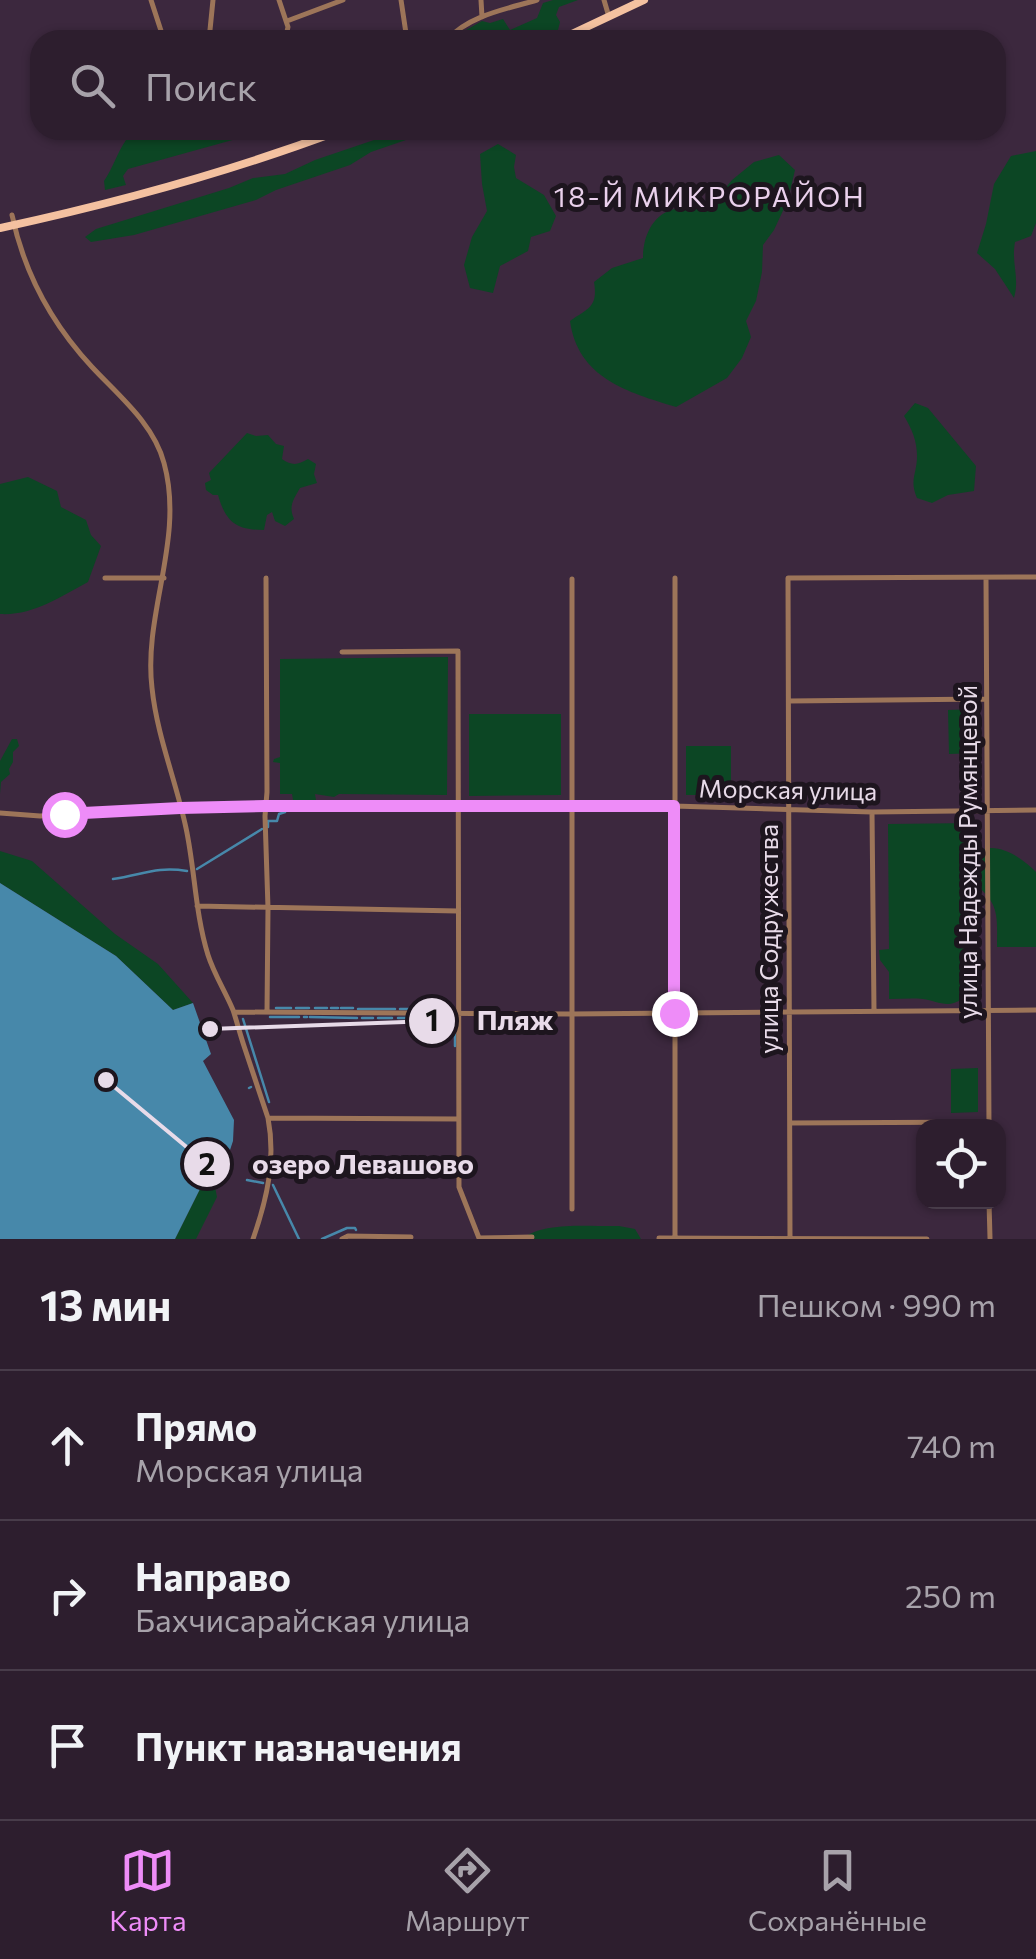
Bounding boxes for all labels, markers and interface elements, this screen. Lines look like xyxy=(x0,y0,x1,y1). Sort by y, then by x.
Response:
search box xyxy=(30,30,1006,140)
icon: search xyxy=(65,58,120,113)
text: Поиск xyxy=(145,62,257,109)
district label: 18-Й МИКРОРАЙОН xyxy=(554,179,866,213)
street label: улица Надежды Румянцевой xyxy=(952,685,982,1019)
street label: Морская улица xyxy=(699,772,877,806)
route start xyxy=(42,792,88,838)
street label: улица Содружества xyxy=(753,824,783,1054)
route end xyxy=(652,991,698,1037)
callout: Пляж xyxy=(407,992,574,1050)
text: 1 xyxy=(425,1000,439,1037)
text: Пляж xyxy=(477,1002,554,1036)
map controls xyxy=(916,1119,1006,1209)
button: locate xyxy=(916,1119,1006,1209)
callout: озеро Левашово xyxy=(182,1135,493,1193)
text: 2 xyxy=(198,1144,216,1181)
text: озеро Левашово xyxy=(252,1146,474,1180)
text: 13 мин xyxy=(40,1278,171,1330)
text: Пешком · 990 m xyxy=(757,1284,996,1324)
text: Прямо xyxy=(135,1402,257,1449)
icon: ahead xyxy=(40,1418,95,1473)
text: 740 m xyxy=(907,1425,996,1465)
text: Морская улица xyxy=(135,1449,363,1489)
text: Направо xyxy=(135,1552,291,1599)
icon: right xyxy=(40,1568,95,1623)
text: 250 m xyxy=(905,1575,996,1615)
text: Бахчисарайская улица xyxy=(135,1599,470,1639)
icon: arrive xyxy=(40,1718,95,1773)
text: Пункт назначения xyxy=(135,1722,462,1769)
tab: Карта xyxy=(109,1843,186,1937)
tab: Маршрут xyxy=(405,1843,529,1937)
tab: Сохранённые xyxy=(748,1843,927,1937)

